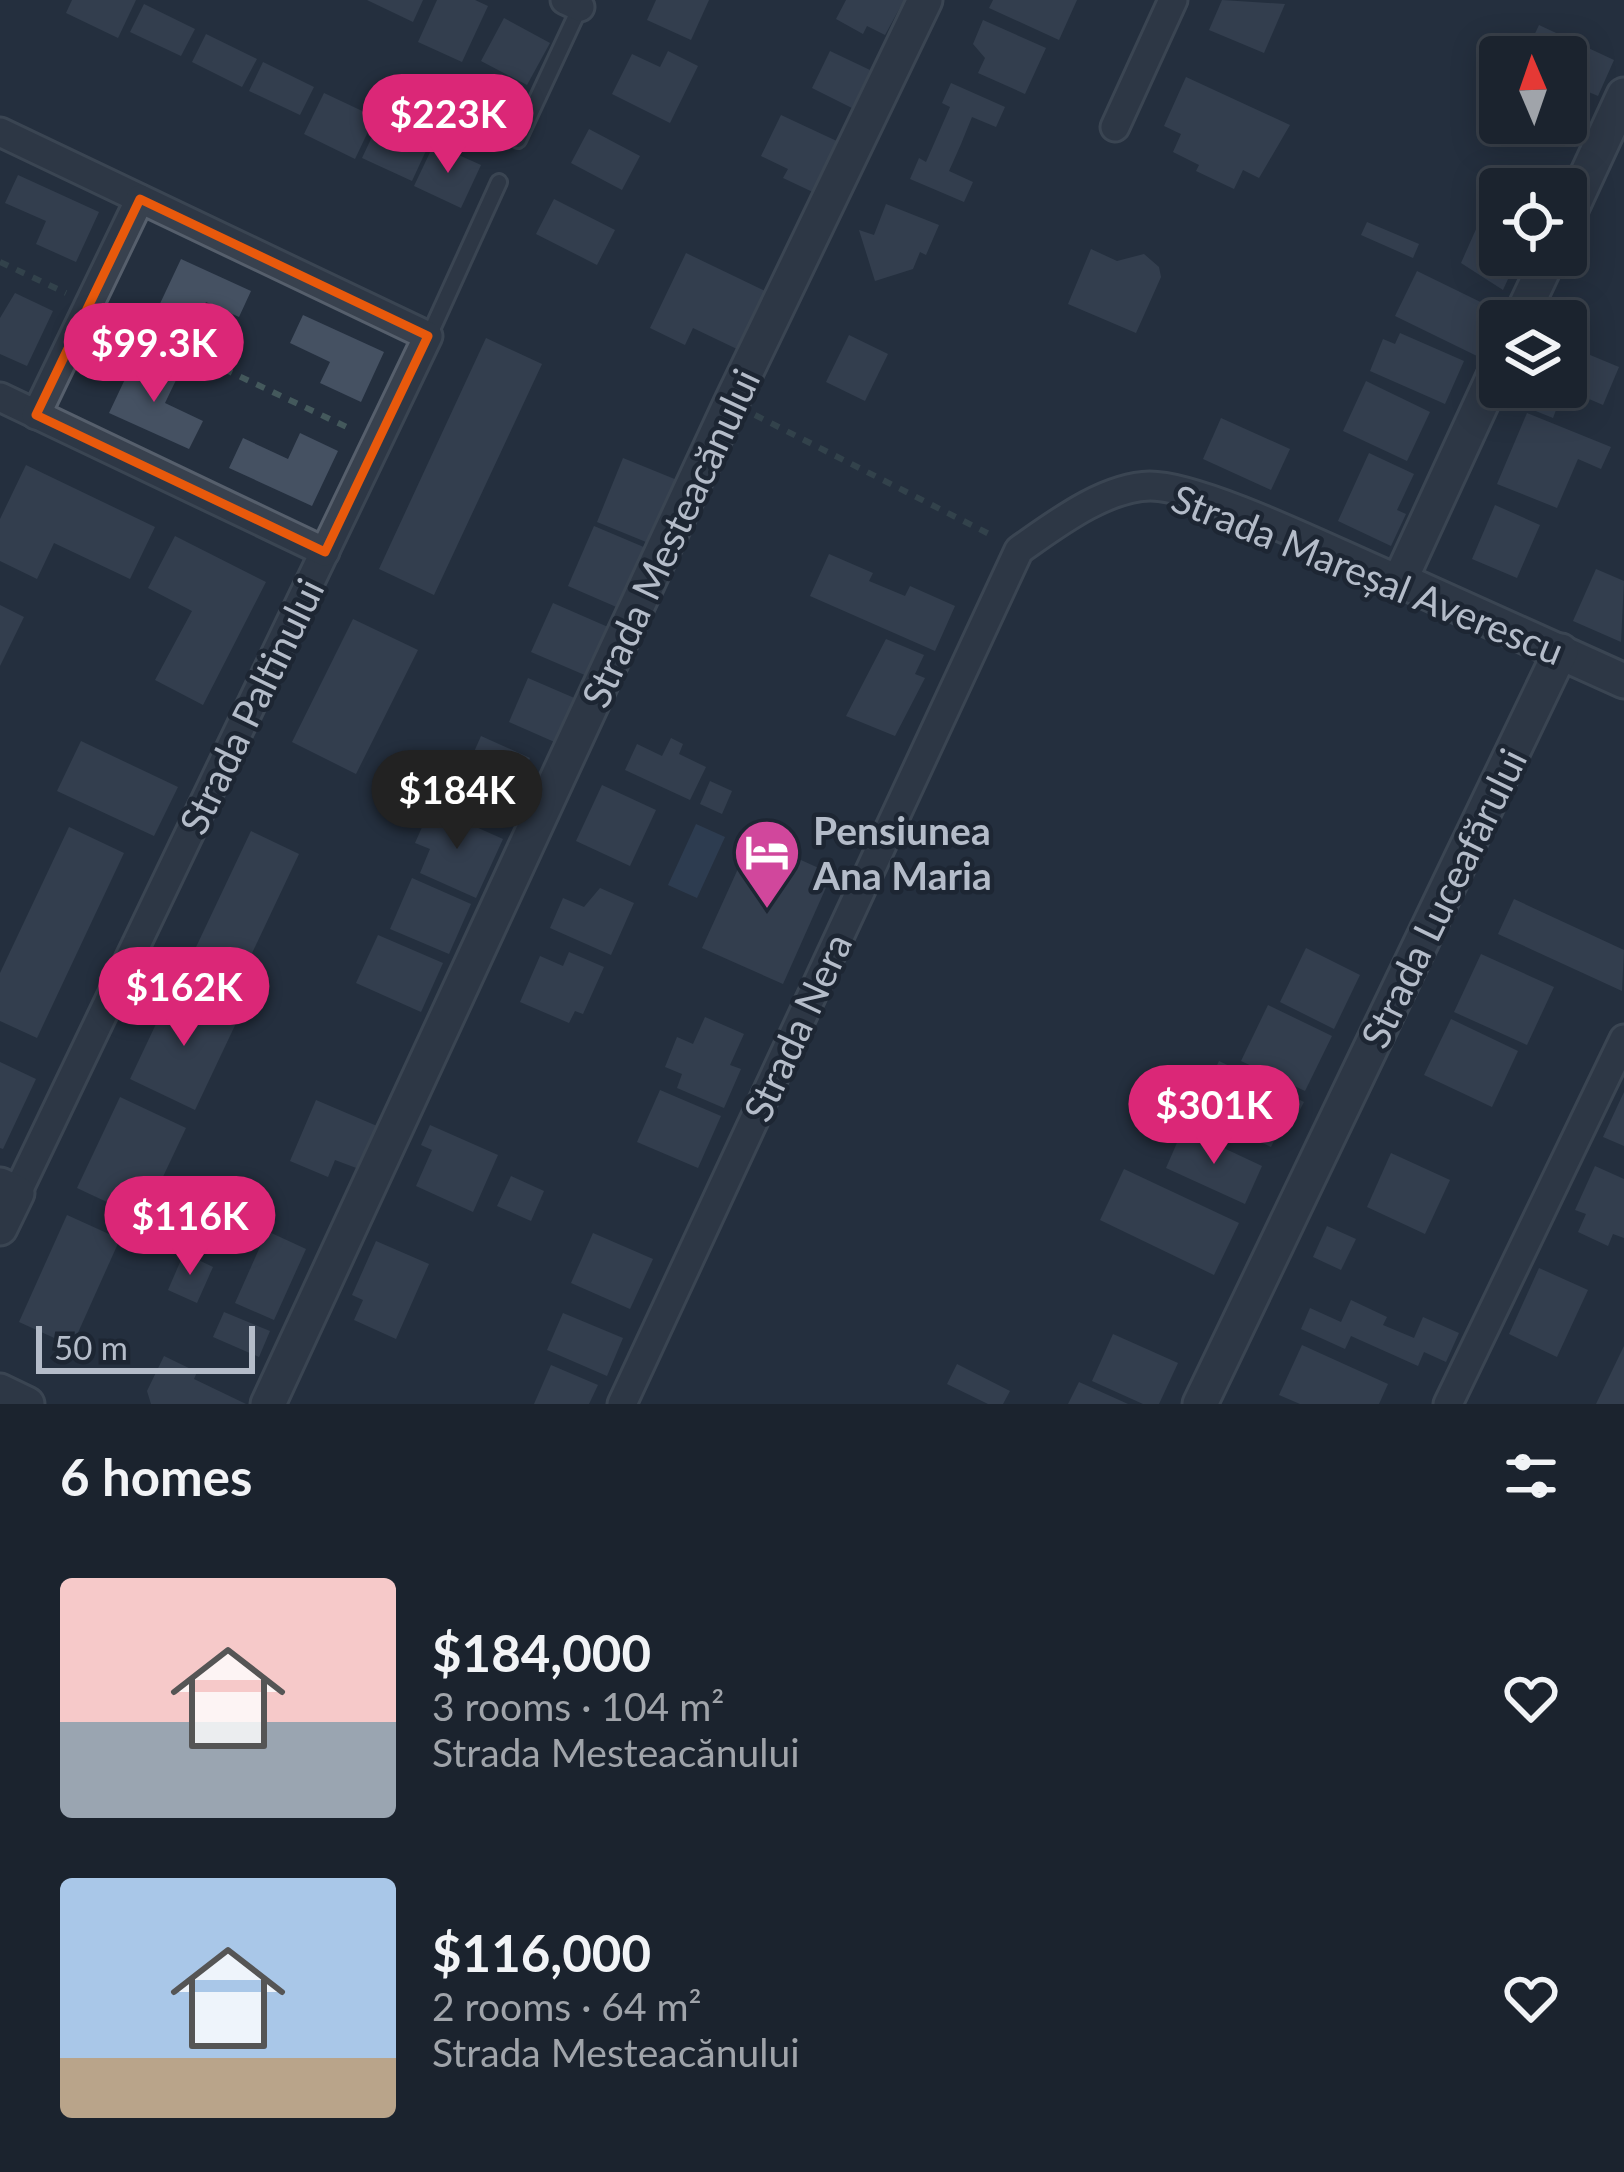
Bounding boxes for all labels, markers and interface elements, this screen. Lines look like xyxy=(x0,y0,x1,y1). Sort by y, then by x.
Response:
north arrow xyxy=(1479,36,1587,144)
map controls xyxy=(1479,36,1587,408)
pin: $223K xyxy=(364,74,532,176)
text: $223K xyxy=(389,90,507,136)
button: locate xyxy=(1479,168,1587,276)
button: layers xyxy=(1479,300,1587,408)
pin: $99.3K xyxy=(56,303,252,405)
text: $99.3K xyxy=(91,319,217,365)
street label: Strada Mesteacănului xyxy=(571,362,769,714)
street label: Strada Mareșal Averescu xyxy=(1166,474,1570,674)
street label: Strada Paltinului xyxy=(169,571,333,841)
street label: Strada Luceafărului xyxy=(1351,741,1535,1055)
pin: $184K xyxy=(373,750,541,852)
text: $184K xyxy=(398,766,516,812)
place label: Pensiunea Ana Maria xyxy=(812,807,992,898)
hotel icon: Pensiunea Ana Maria xyxy=(732,817,802,911)
street label: Strada Nera xyxy=(734,926,860,1128)
pin: $162K xyxy=(100,947,268,1049)
text: $162K xyxy=(125,963,243,1009)
pin: $301K xyxy=(1130,1065,1298,1167)
text: $301K xyxy=(1155,1081,1273,1127)
pin: $116K xyxy=(106,1176,274,1278)
text: $116K xyxy=(131,1192,249,1238)
scale bar xyxy=(36,1320,255,1373)
text: 50 m xyxy=(54,1327,128,1367)
icon: filters xyxy=(1498,1443,1564,1509)
text: 6 homes xyxy=(60,1446,252,1507)
text: $184,000 xyxy=(432,1622,651,1683)
icon: home xyxy=(156,1626,300,1770)
icon: heart xyxy=(1498,1665,1564,1731)
text: 3 rooms · 104 m² xyxy=(432,1683,724,1729)
text: Strada Mesteacănului xyxy=(432,1729,800,1775)
text: $116,000 xyxy=(432,1922,651,1983)
icon: home xyxy=(156,1926,300,2070)
icon: heart xyxy=(1498,1965,1564,2031)
text: 2 rooms · 64 m² xyxy=(432,1983,702,2029)
text: Strada Mesteacănului xyxy=(432,2029,800,2075)

